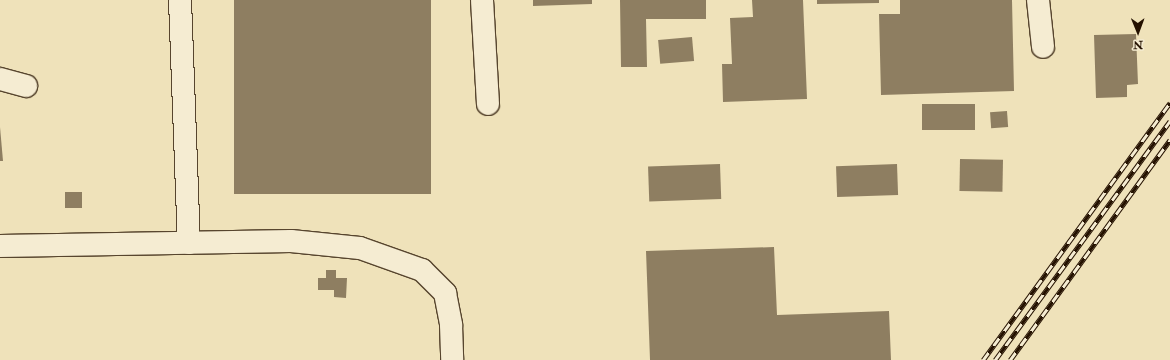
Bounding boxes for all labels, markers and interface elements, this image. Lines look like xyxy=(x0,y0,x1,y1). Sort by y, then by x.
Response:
north arrow xyxy=(1118,12,1158,52)
text: N xyxy=(1133,38,1143,51)

